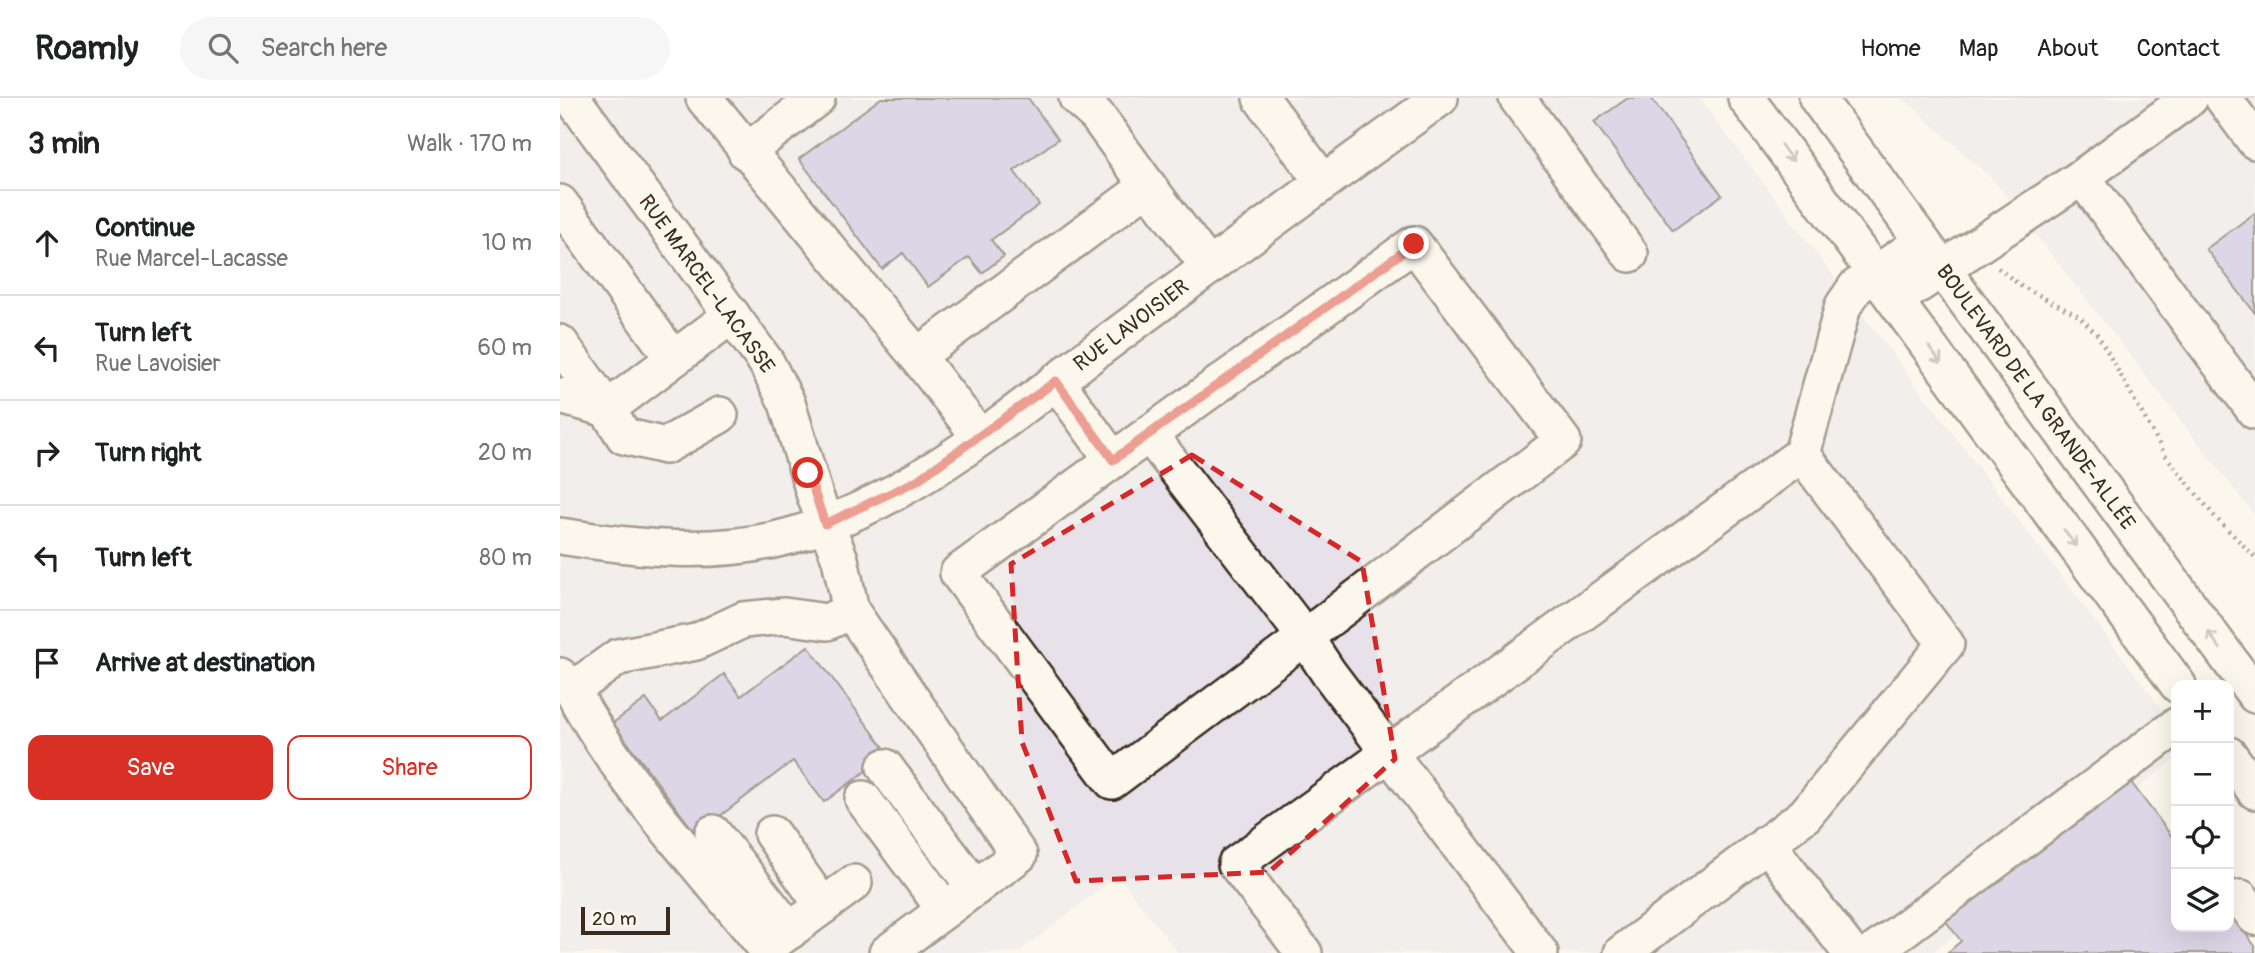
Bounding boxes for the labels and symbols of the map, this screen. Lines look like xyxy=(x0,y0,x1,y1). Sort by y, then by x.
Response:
one-way arrow xyxy=(1780,143,1794,162)
street label: RUE MARCEL-LACASSE xyxy=(633,190,781,379)
route end xyxy=(1398,228,1429,259)
street label: BOULEVARD DE LA GRANDE-ALLÉE xyxy=(1930,259,2141,536)
street label: RUE LAVOISIER xyxy=(1068,273,1194,378)
one-way arrow xyxy=(1928,345,1943,364)
route start xyxy=(792,457,823,488)
one-way arrow xyxy=(2062,529,2077,548)
one-way arrow xyxy=(2207,631,2222,650)
scale bar xyxy=(581,904,670,936)

